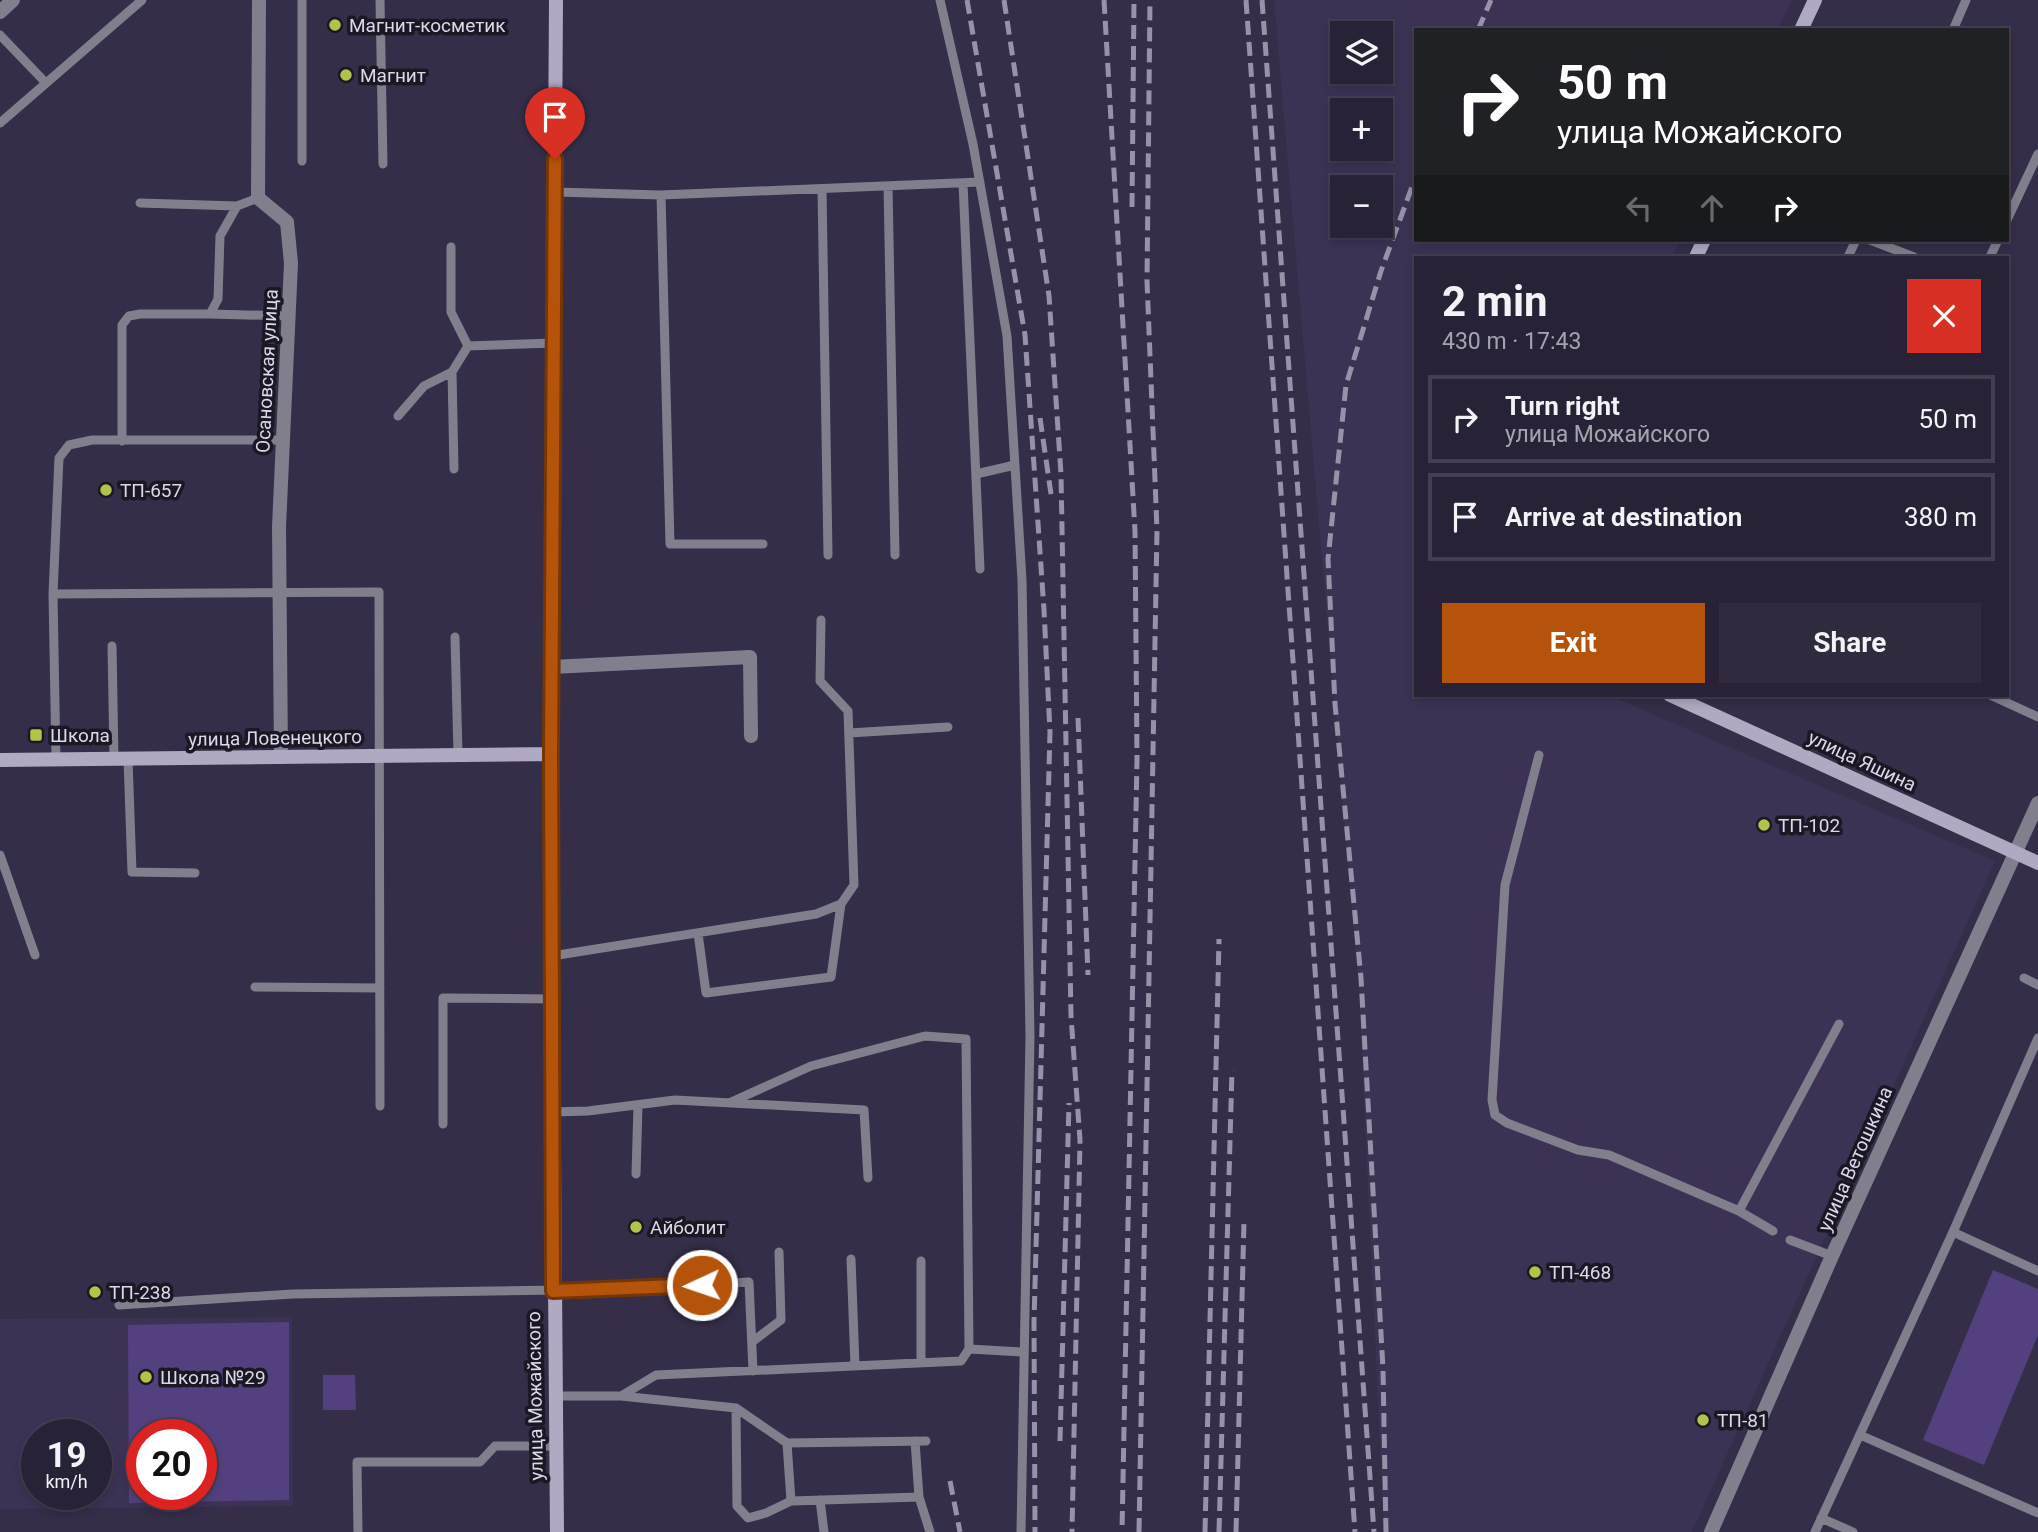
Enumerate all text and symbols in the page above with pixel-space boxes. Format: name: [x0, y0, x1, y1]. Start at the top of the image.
place label: Магнит-косметик: [349, 14, 506, 37]
marker: Магнит-косметик: [327, 17, 343, 33]
map controls: [1330, 21, 1393, 238]
button: layers: [1330, 21, 1393, 84]
text: 50 m: [1557, 54, 1668, 111]
icon: right: [1442, 56, 1533, 147]
place label: Магнит: [360, 64, 426, 87]
marker: Магнит: [338, 67, 354, 83]
pin: [525, 87, 585, 159]
icon: arrive: [536, 98, 574, 136]
button: +: [1330, 98, 1393, 161]
text: улица Можайского: [1557, 113, 1842, 151]
button: −: [1330, 175, 1393, 238]
icon: left: [1620, 189, 1658, 227]
icon: ahead: [1693, 189, 1731, 227]
icon: right: [1766, 189, 1804, 227]
text: 2 min: [1442, 277, 1548, 326]
button: close: [1907, 279, 1981, 353]
street label: Осановская улица: [251, 289, 283, 453]
text: 430 m · 17:43: [1442, 328, 1581, 355]
text: Turn right: [1505, 391, 1620, 421]
icon: right: [1446, 400, 1484, 438]
text: 50 m: [1919, 404, 1977, 434]
text: улица Можайского: [1505, 421, 1710, 448]
place label: ТП-657: [120, 479, 182, 502]
marker: ТП-657: [98, 482, 114, 498]
icon: arrive: [1446, 498, 1484, 536]
text: Arrive at destination: [1505, 502, 1742, 532]
text: 380 m: [1904, 502, 1977, 532]
button: Exit: [1442, 603, 1705, 683]
button: Share: [1719, 603, 1981, 683]
place label: Школа: [50, 724, 110, 747]
street label: улица Ловенецкого: [188, 725, 362, 751]
street label: улица Яшина: [1804, 726, 1920, 796]
marker: Школа: [28, 727, 44, 743]
place label: ТП-102: [1778, 814, 1840, 837]
marker: ТП-102: [1756, 817, 1772, 833]
street label: улица Ветошкина: [1813, 1083, 1897, 1235]
place label: Айболит: [650, 1216, 726, 1239]
marker: Айболит: [628, 1219, 644, 1235]
position arrow: [665, 1248, 739, 1322]
place label: ТП-468: [1549, 1261, 1611, 1284]
marker: ТП-468: [1527, 1264, 1543, 1280]
place label: ТП-238: [109, 1281, 171, 1304]
marker: ТП-238: [87, 1284, 103, 1300]
street label: улица Можайского: [522, 1311, 548, 1481]
place label: Школа №29: [160, 1366, 266, 1389]
marker: Школа №29: [138, 1369, 154, 1385]
place label: ТП-81: [1717, 1409, 1769, 1432]
marker: ТП-81: [1695, 1412, 1711, 1428]
speed limit sign: 20: [126, 1419, 217, 1510]
text: 19: [46, 1435, 87, 1476]
text: km/h: [45, 1471, 88, 1492]

